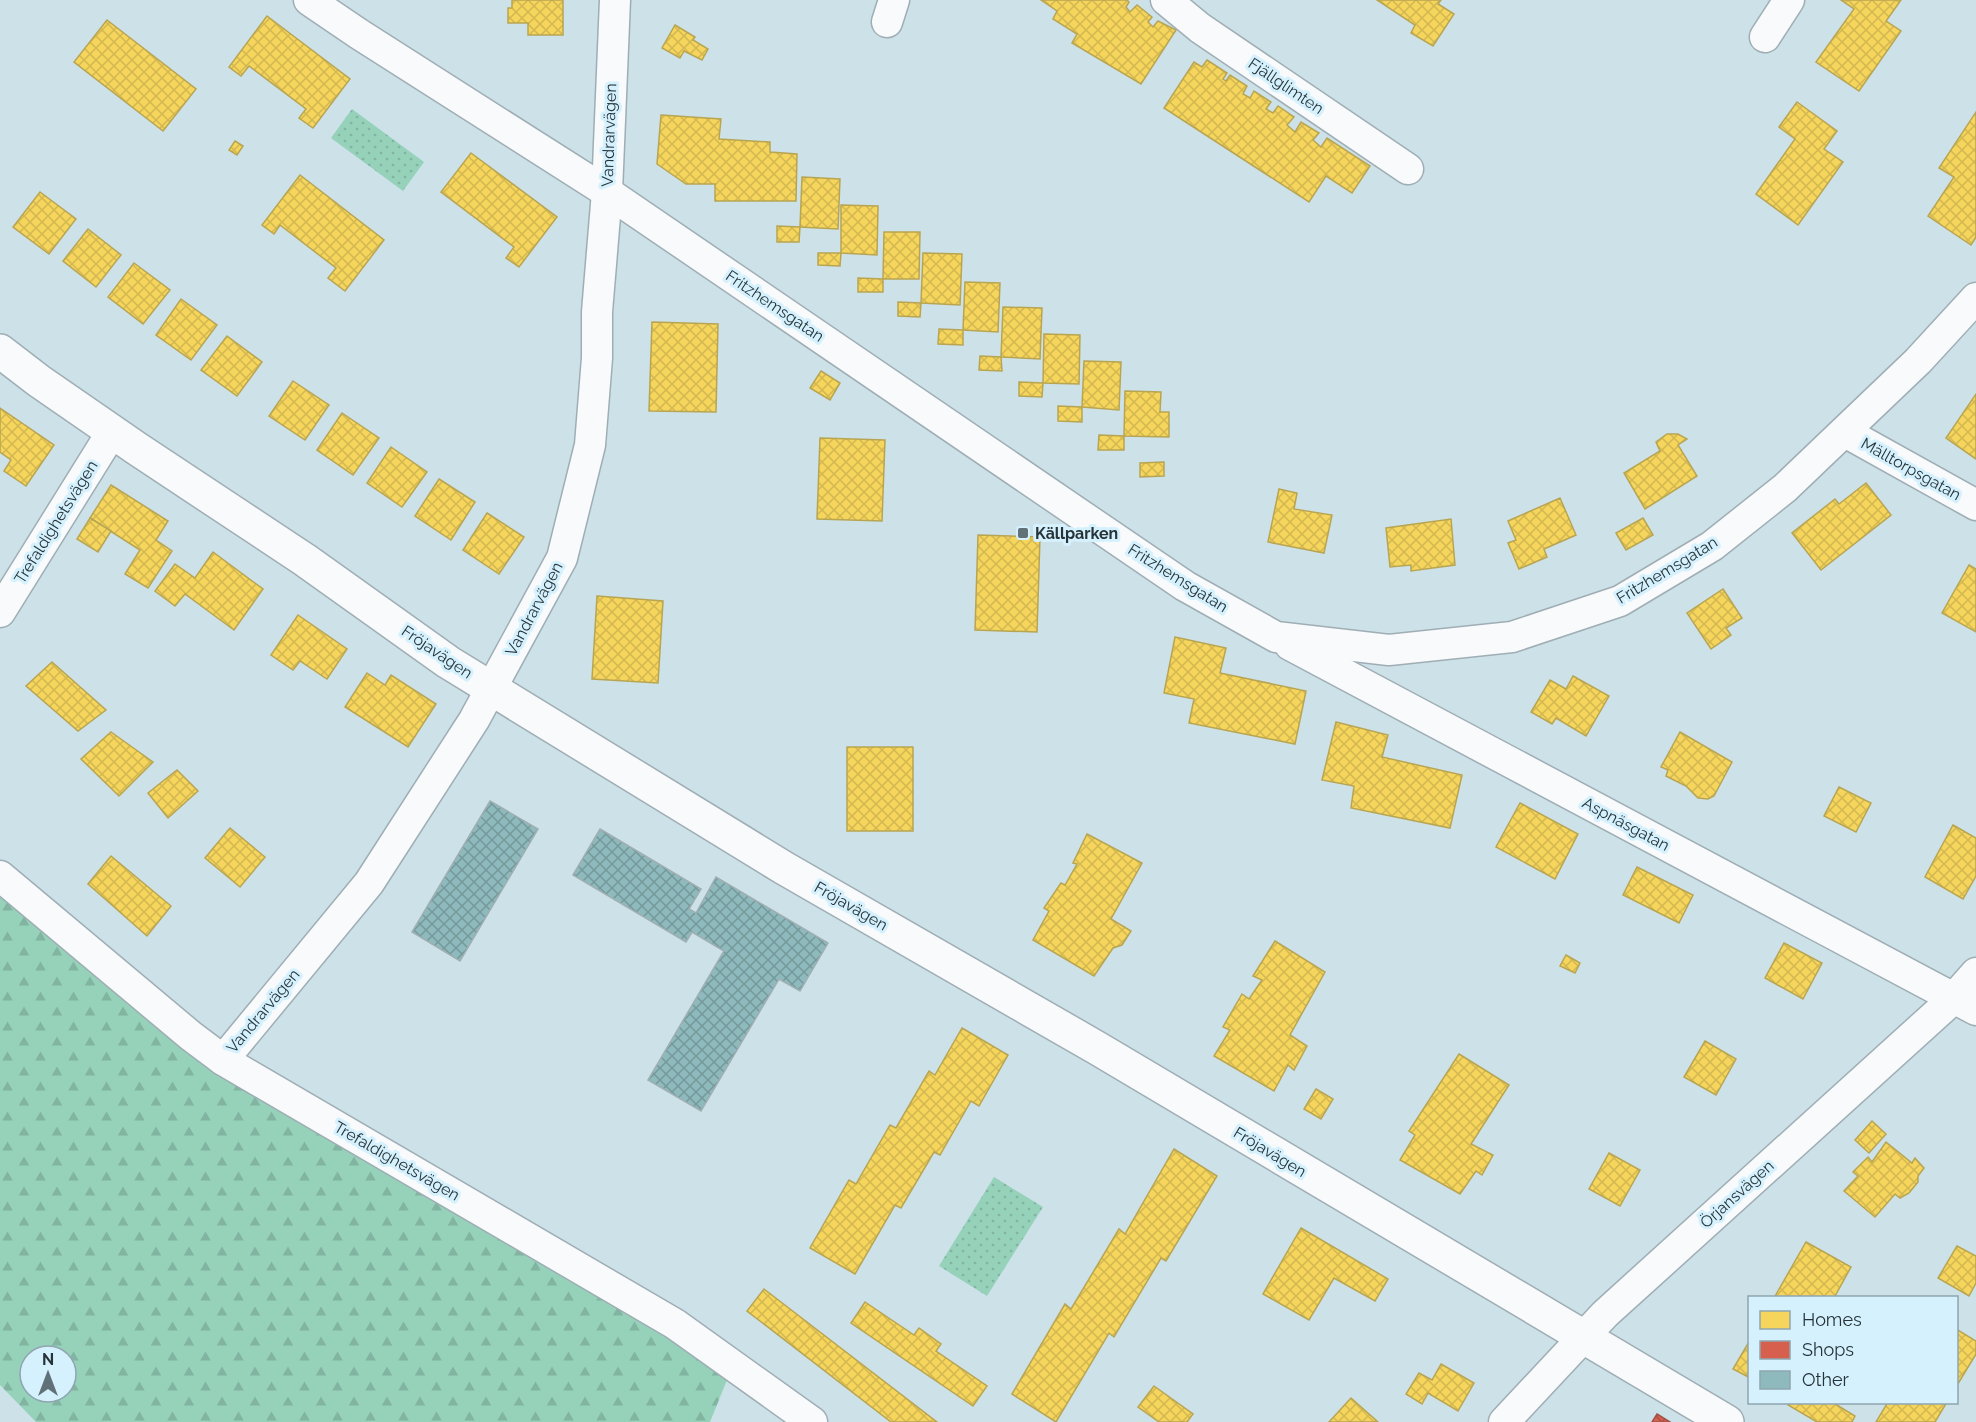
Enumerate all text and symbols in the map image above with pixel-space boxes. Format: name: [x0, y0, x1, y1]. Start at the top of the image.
street label: Fjällglimten: [1245, 54, 1327, 118]
street label: Vandrarvägen: [598, 83, 620, 187]
street label: Fritzhemsgatan: [722, 266, 828, 346]
street label: Mälltorpsgatan: [1858, 434, 1964, 504]
street label: Trefaldighetsvägen: [10, 457, 102, 587]
place label: Källparken: [1035, 524, 1118, 543]
marker: Källparken: [1016, 526, 1030, 540]
street label: Fritzhemsgatan: [1613, 532, 1721, 608]
street label: Fritzhemsgatan: [1125, 540, 1231, 616]
street label: Vandrarvägen: [501, 559, 567, 659]
street label: Fröjavägen: [398, 621, 476, 683]
street label: Aspnäsgatan: [1579, 793, 1673, 855]
street label: Fröjavägen: [811, 877, 891, 935]
street label: Vandrarvägen: [222, 965, 304, 1057]
street label: Trefaldighetsvägen: [331, 1117, 463, 1205]
street label: Fröjavägen: [1230, 1123, 1310, 1181]
street label: Örjansvägen: [1696, 1155, 1778, 1232]
legend: [1748, 1296, 1958, 1404]
text: Homes: [1802, 1309, 1862, 1330]
text: Shops: [1802, 1339, 1854, 1360]
north arrow: [18, 1344, 78, 1404]
text: N: [42, 1350, 54, 1369]
text: Other: [1802, 1369, 1850, 1390]

